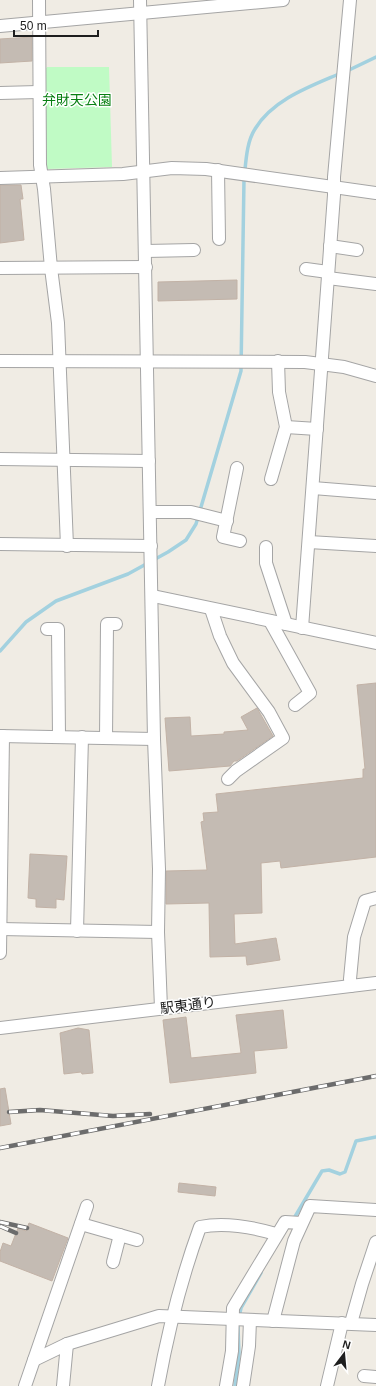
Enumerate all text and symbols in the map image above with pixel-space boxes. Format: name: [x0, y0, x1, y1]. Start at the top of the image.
scale bar: [14, 12, 98, 38]
text: 50 m: [20, 19, 47, 33]
park label: 弁財天公園: [42, 92, 112, 108]
street label: 駅東通り: [159, 994, 217, 1016]
north arrow: [324, 1334, 364, 1374]
text: N: [341, 1338, 352, 1351]

